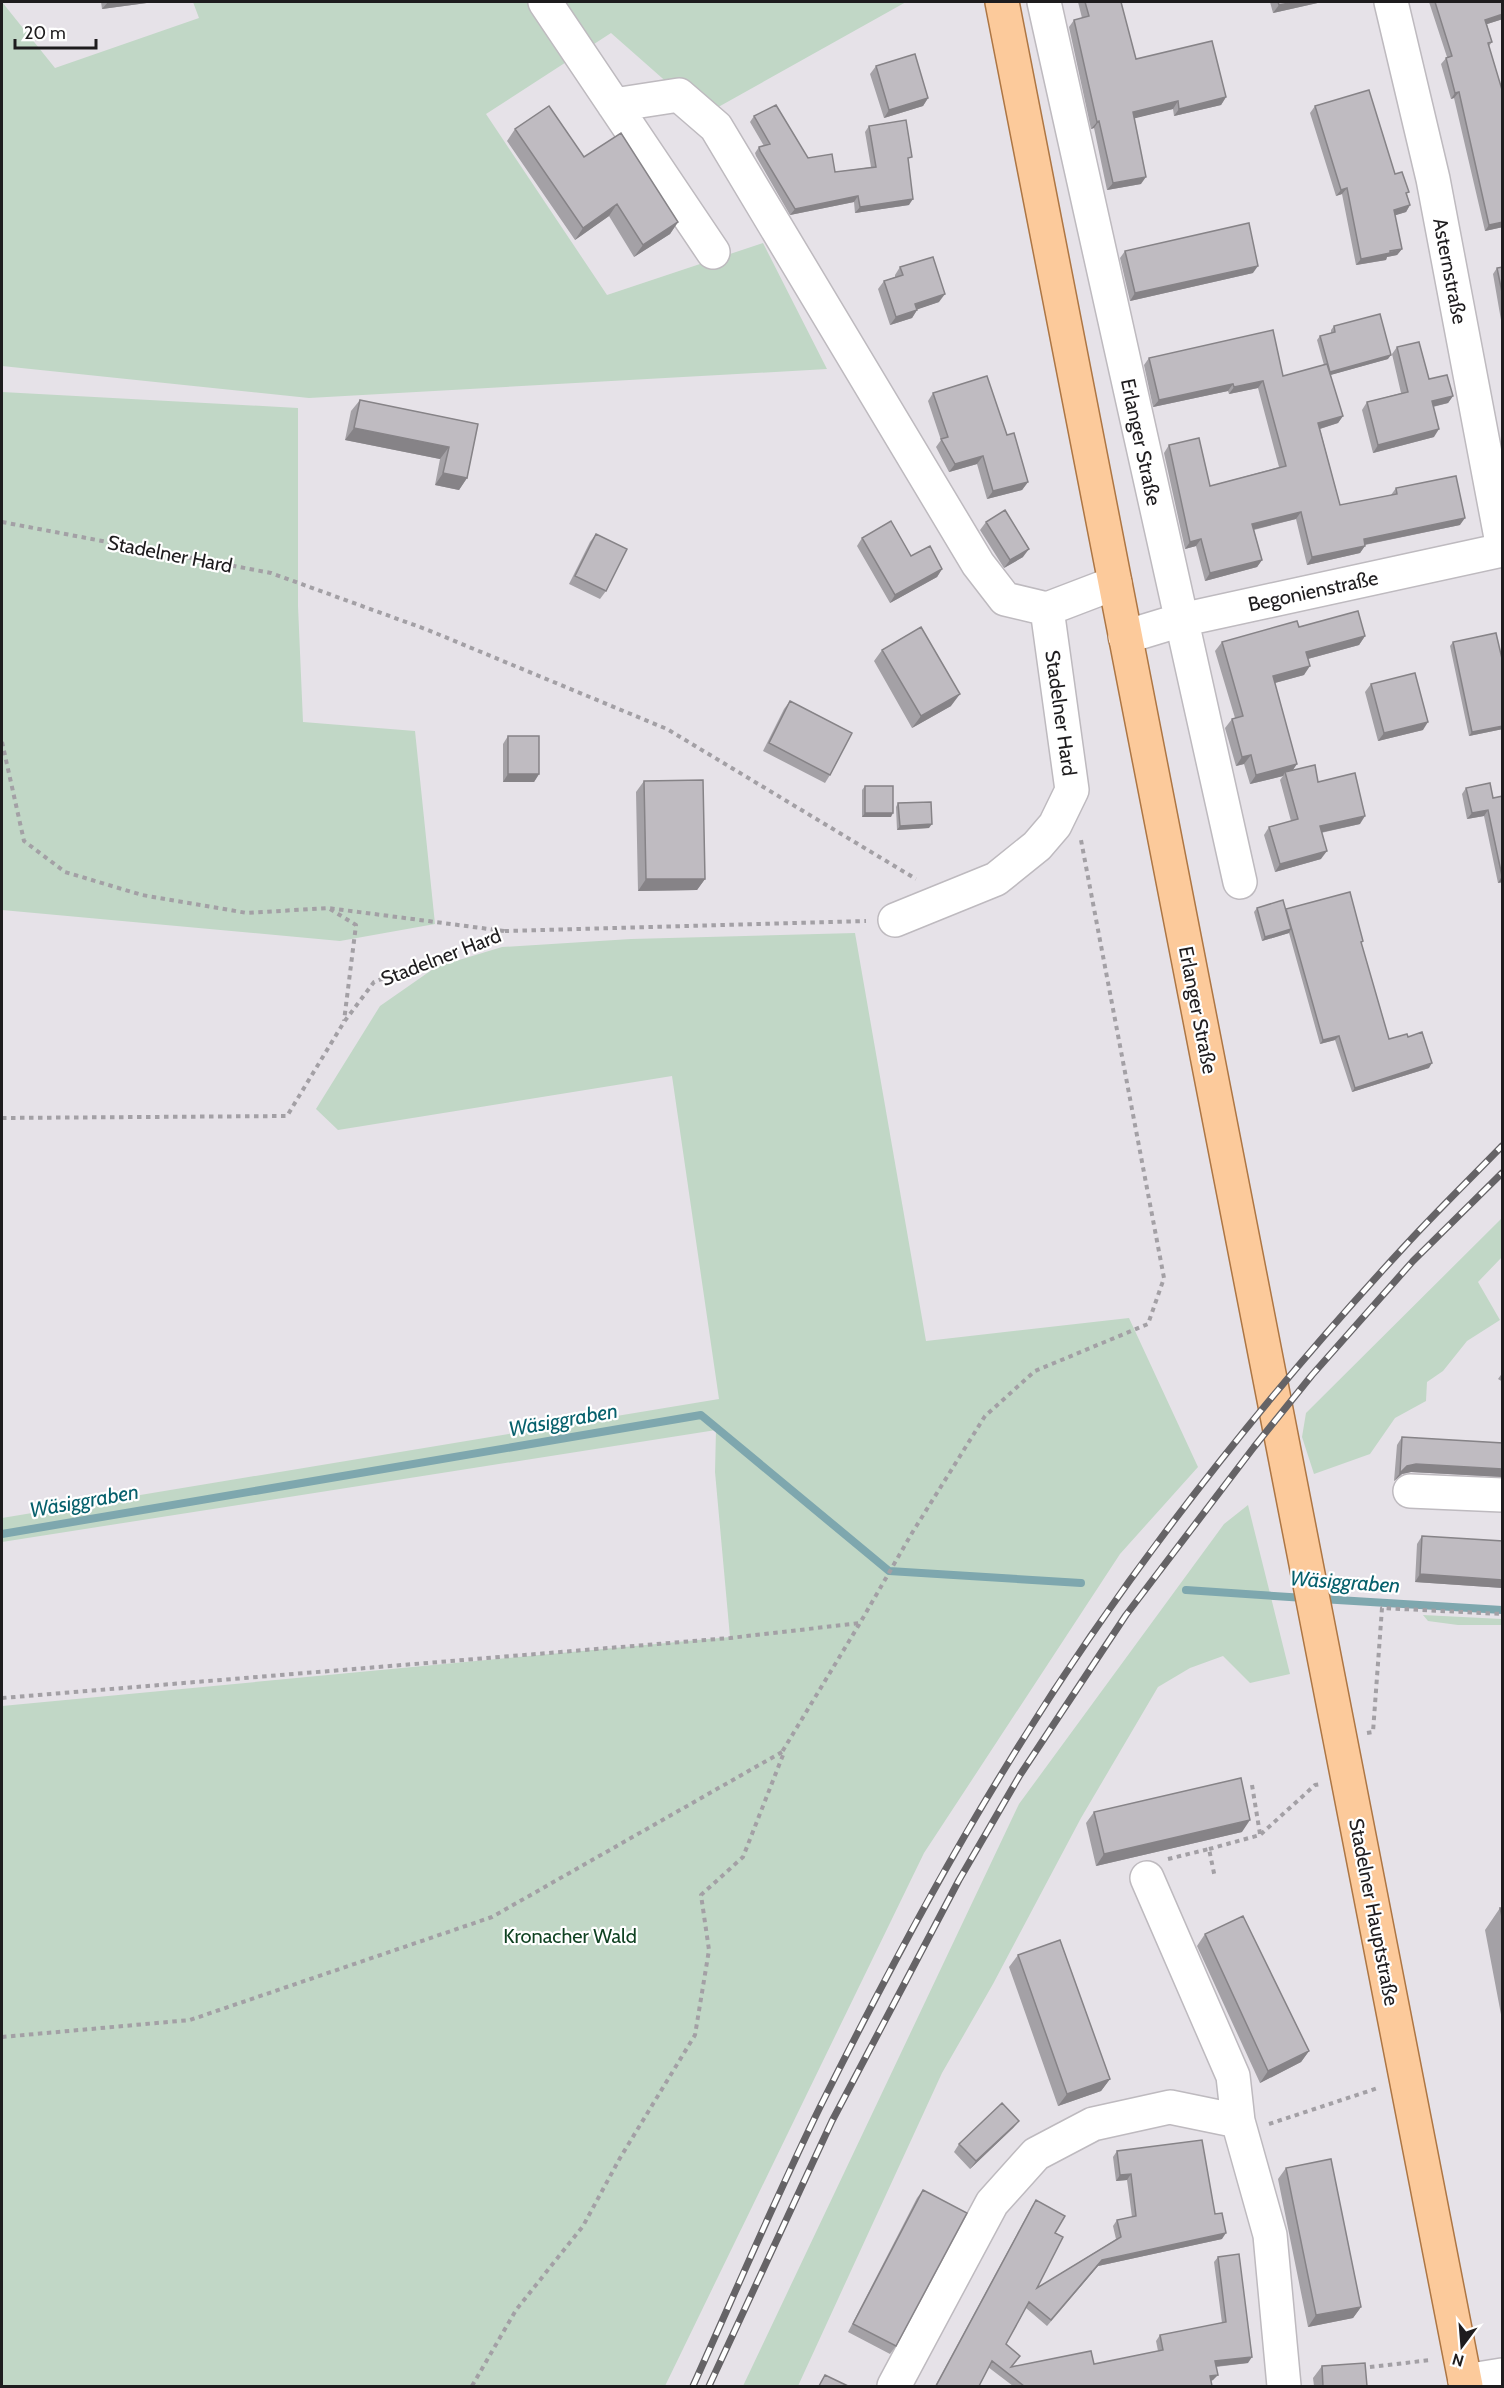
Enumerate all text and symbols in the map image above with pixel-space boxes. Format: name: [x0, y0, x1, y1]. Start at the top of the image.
scale bar: [15, 12, 96, 50]
text: 20 m: [24, 22, 66, 44]
street label: Asternstraße: [1428, 216, 1472, 326]
street label: Erlanger Straße: [1116, 376, 1166, 508]
street label: Stadelner Hard: [106, 530, 234, 578]
street label: Begonienstraße: [1246, 565, 1380, 617]
street label: Stadelner Hard: [1040, 649, 1082, 777]
street label: Stadelner Hard: [378, 923, 504, 991]
street label: Erlanger Straße: [1174, 944, 1222, 1076]
water label: Wäsiggraben: [506, 1398, 619, 1441]
water label: Wäsiggraben: [27, 1479, 140, 1522]
water label: Wäsiggraben: [1289, 1565, 1401, 1598]
street label: Stadelner Hauptstraße: [1344, 1816, 1404, 2008]
park label: Kronacher Wald: [503, 1924, 637, 1948]
north arrow: [1432, 2316, 1492, 2376]
text: N: [1450, 2349, 1466, 2371]

